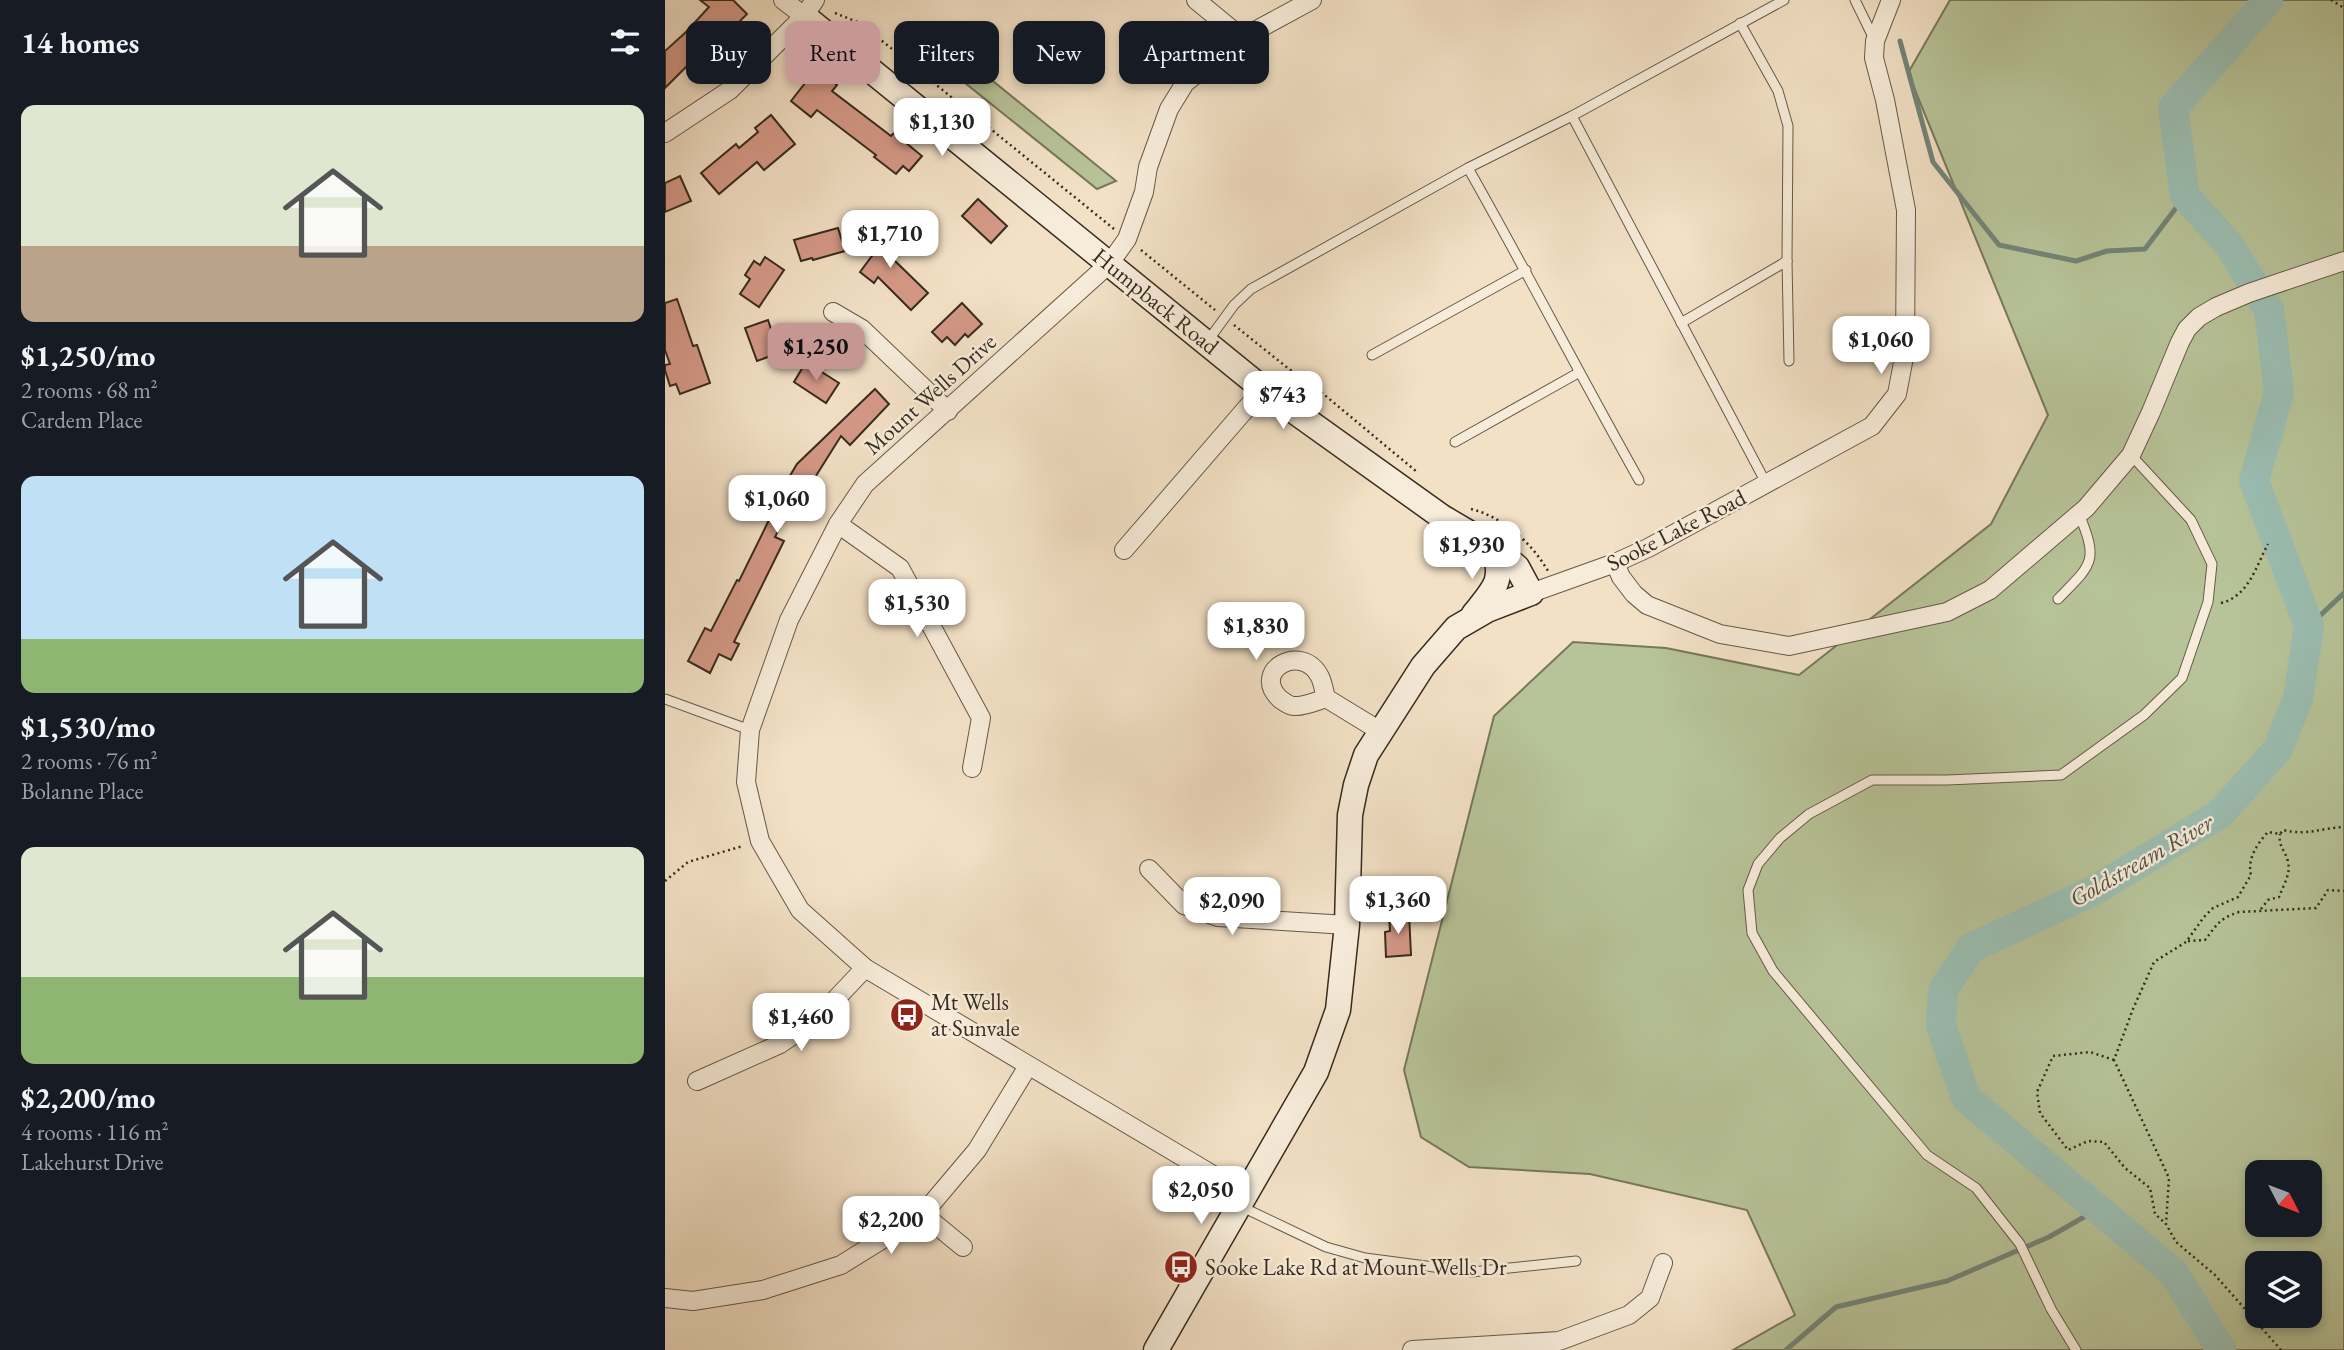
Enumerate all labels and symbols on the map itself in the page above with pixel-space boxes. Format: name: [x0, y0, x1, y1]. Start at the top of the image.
pin: $1,130: [885, 99, 999, 158]
pin: $1,710: [833, 210, 947, 270]
street label: Humpback Road: [1087, 241, 1226, 361]
pin: $1,060: [1824, 316, 1938, 376]
pin: $1,250: [759, 324, 873, 383]
street label: Mount Wells Drive: [858, 327, 1002, 461]
pin: $743: [1242, 372, 1324, 431]
pin: $1,060: [720, 476, 834, 535]
street label: Sooke Lake Road: [1601, 482, 1751, 578]
pin: $1,930: [1415, 522, 1529, 581]
pin: $1,530: [860, 580, 974, 639]
pin: $1,830: [1199, 602, 1313, 662]
water label: Goldstream River: [2064, 805, 2220, 914]
pin: $1,360: [1341, 876, 1455, 936]
pin: $2,090: [1175, 878, 1289, 937]
place label: Mt Wells at Sunvale: [931, 987, 1020, 1043]
pin: $1,460: [744, 993, 858, 1053]
bus stop icon: Mt Wells at Sunvale: [888, 996, 926, 1034]
north arrow: [2245, 1160, 2322, 1237]
pin: $2,050: [1144, 1166, 1258, 1226]
pin: $2,200: [834, 1196, 948, 1256]
bus stop icon: Sooke Lake Rd at Mount Wells Dr: [1162, 1248, 1200, 1286]
place label: Sooke Lake Rd at Mount Wells Dr: [1205, 1252, 1507, 1282]

